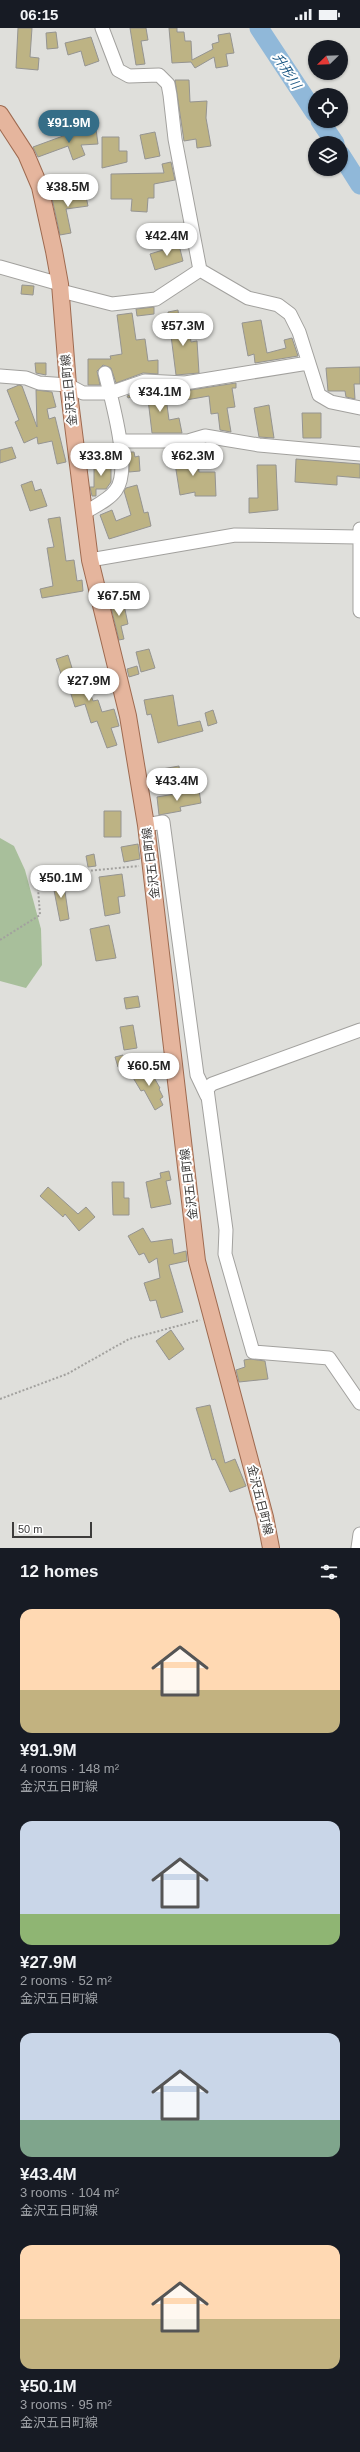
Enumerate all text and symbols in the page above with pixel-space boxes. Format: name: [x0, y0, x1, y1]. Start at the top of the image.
text: 06:15: [20, 6, 58, 23]
north arrow: [308, 40, 348, 80]
map controls: [308, 40, 348, 176]
water label: 升形川: [270, 51, 305, 93]
button: locate: [308, 88, 348, 128]
pin: ¥91.9M: [36, 110, 102, 144]
text: ¥91.9M: [47, 115, 91, 130]
button: layers: [308, 136, 348, 176]
pin: ¥38.5M: [35, 174, 101, 208]
text: ¥38.5M: [46, 179, 90, 194]
pin: ¥42.4M: [134, 223, 200, 257]
text: ¥42.4M: [145, 228, 189, 243]
pin: ¥57.3M: [150, 313, 216, 347]
text: ¥57.3M: [161, 318, 205, 333]
street label: 金沢五日町線: [58, 353, 80, 427]
pin: ¥34.1M: [127, 379, 193, 413]
text: ¥34.1M: [138, 384, 182, 399]
pin: ¥33.8M: [68, 443, 134, 477]
pin: ¥62.3M: [160, 443, 226, 477]
text: ¥33.8M: [79, 448, 123, 463]
text: ¥62.3M: [171, 448, 215, 463]
pin: ¥67.5M: [86, 583, 152, 617]
text: ¥67.5M: [97, 588, 141, 603]
pin: ¥27.9M: [56, 668, 122, 702]
text: ¥27.9M: [67, 673, 111, 688]
pin: ¥43.4M: [144, 768, 210, 802]
text: ¥43.4M: [155, 773, 199, 788]
street label: 金沢五日町線: [140, 826, 162, 900]
pin: ¥50.1M: [28, 865, 94, 899]
text: ¥50.1M: [39, 870, 83, 885]
pin: ¥60.5M: [116, 1053, 182, 1087]
text: ¥60.5M: [127, 1058, 171, 1073]
street label: 金沢五日町線: [178, 1147, 200, 1221]
street label: 金沢五日町線: [244, 1463, 276, 1537]
scale bar: [12, 1520, 92, 1539]
text: 50 m: [18, 1523, 42, 1535]
icon: filters: [318, 1561, 340, 1583]
text: 12 homes: [20, 1562, 98, 1581]
icon: home: [144, 1635, 216, 1707]
text: ¥91.9M: [20, 1741, 77, 1760]
text: 4 rooms · 148 m²: [20, 1761, 119, 1776]
text: 金沢五日町線: [20, 1779, 98, 1794]
icon: home: [144, 1847, 216, 1919]
text: ¥27.9M: [20, 1953, 77, 1972]
text: 2 rooms · 52 m²: [20, 1973, 112, 1988]
text: 金沢五日町線: [20, 1991, 98, 2006]
icon: home: [144, 2059, 216, 2131]
text: ¥43.4M: [20, 2165, 77, 2184]
text: 3 rooms · 104 m²: [20, 2185, 119, 2200]
text: 金沢五日町線: [20, 2203, 98, 2218]
icon: home: [144, 2271, 216, 2343]
text: ¥50.1M: [20, 2377, 77, 2396]
text: 3 rooms · 95 m²: [20, 2397, 112, 2412]
text: 金沢五日町線: [20, 2415, 98, 2430]

